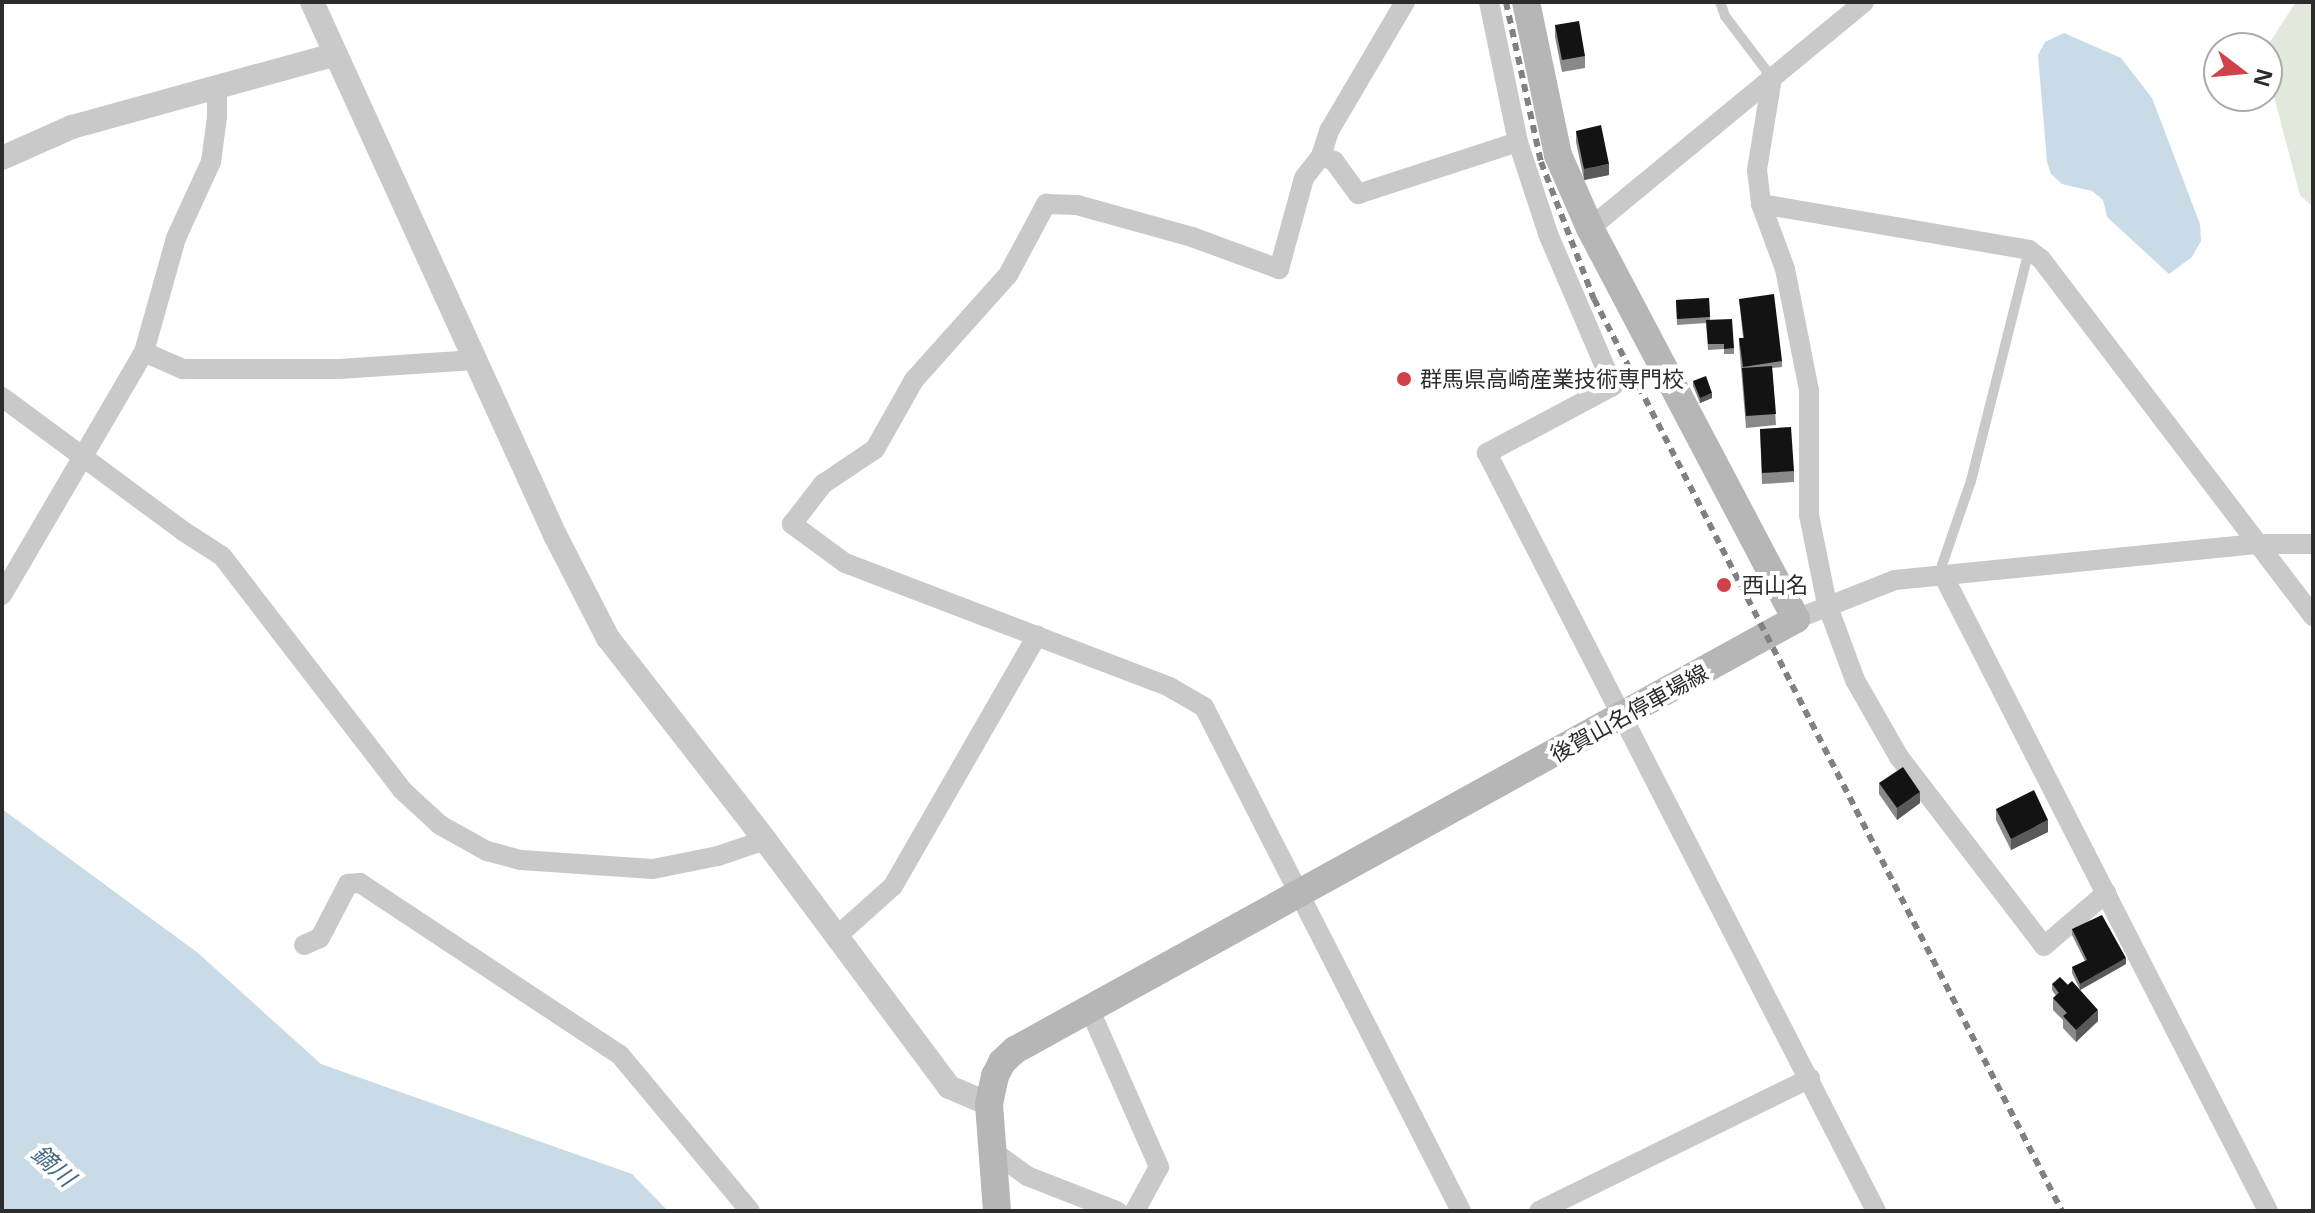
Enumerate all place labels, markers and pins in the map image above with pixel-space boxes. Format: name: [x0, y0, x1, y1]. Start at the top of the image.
place label: 群馬県高崎産業技術専門校: [1420, 366, 1684, 392]
marker: 群馬県高崎産業技術専門校: [1395, 370, 1413, 388]
place label: 西山名: [1742, 572, 1808, 598]
marker: 西山名: [1713, 574, 1735, 596]

